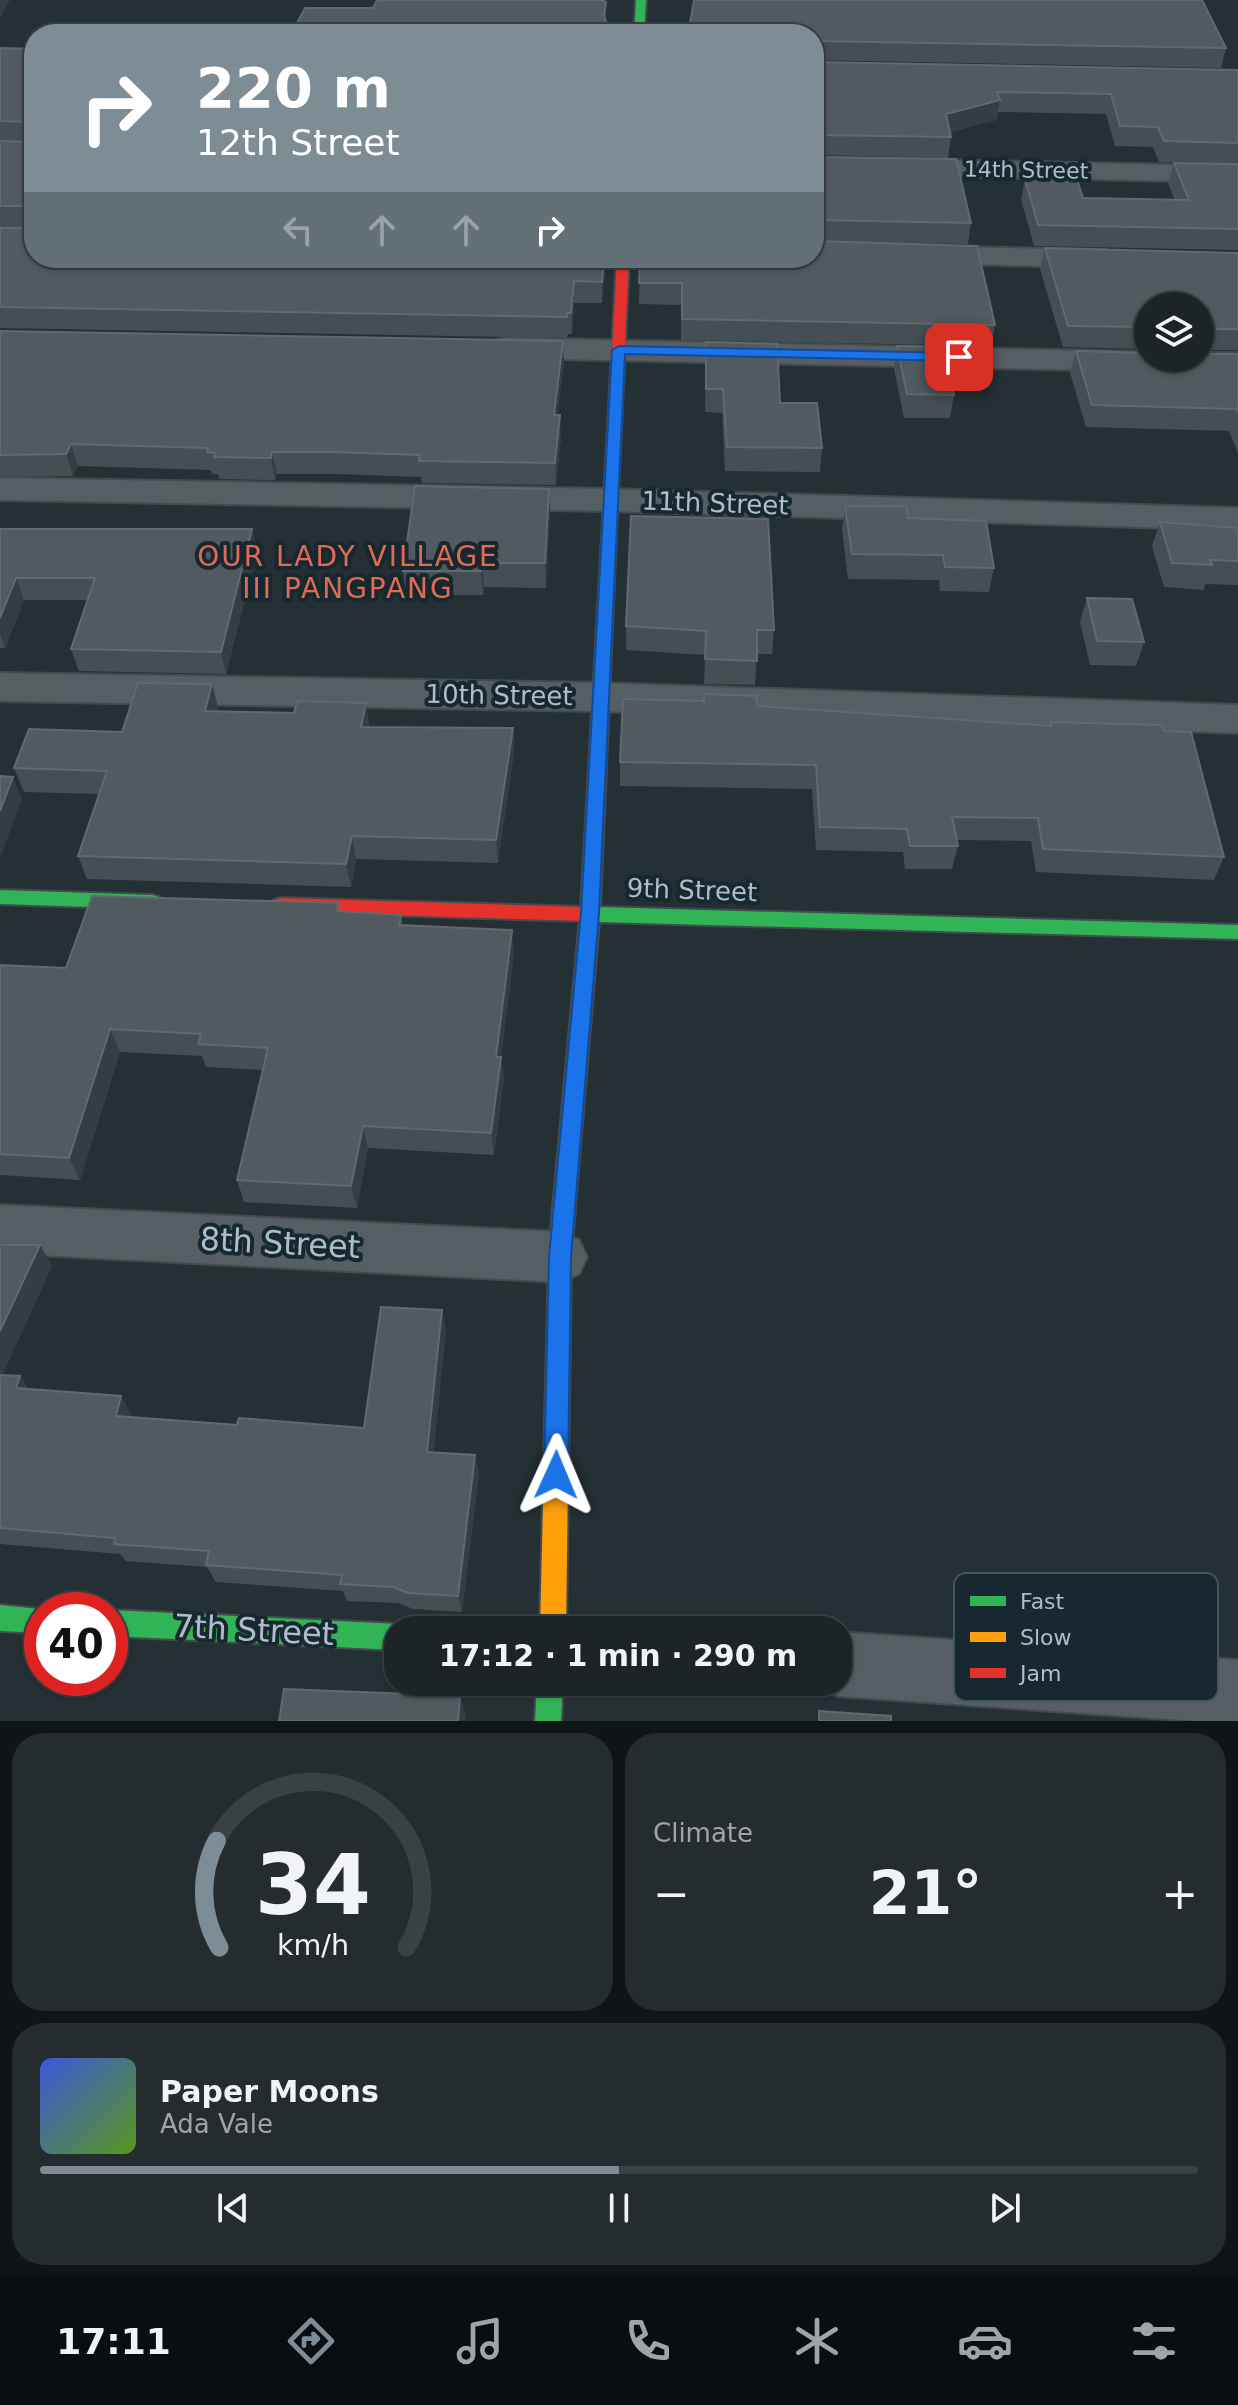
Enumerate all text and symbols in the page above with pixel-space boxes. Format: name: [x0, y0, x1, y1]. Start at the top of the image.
text: 220 m: [196, 55, 391, 120]
icon: right: [64, 56, 168, 160]
text: 12th Street: [196, 122, 400, 163]
street label: 14th Street: [964, 156, 1089, 184]
icon: left: [276, 208, 320, 252]
icon: ahead: [360, 208, 404, 252]
icon: ahead: [444, 208, 488, 252]
icon: right: [528, 208, 572, 252]
map controls: [1134, 292, 1214, 372]
button: layers: [1134, 292, 1214, 372]
pin: [925, 323, 993, 391]
icon: arrive: [937, 335, 981, 379]
street label: 11th Street: [641, 485, 789, 521]
district label: OUR LADY VILLAGE III PANGPANG: [197, 540, 499, 605]
street label: 10th Street: [425, 679, 573, 711]
street label: 9th Street: [626, 873, 758, 907]
street label: 8th Street: [199, 1220, 361, 1266]
position arrow: [514, 1433, 598, 1517]
legend: [954, 1573, 1218, 1701]
text: Fast: [1020, 1589, 1065, 1614]
speed limit sign: 40: [24, 1592, 128, 1696]
street label: 7th Street: [173, 1607, 335, 1653]
text: Slow: [1020, 1625, 1072, 1650]
text: 17:12 · 1 min · 290 m: [439, 1638, 797, 1673]
text: Jam: [1018, 1661, 1061, 1686]
text: Climate: [653, 1818, 753, 1848]
text: 34: [255, 1837, 370, 1934]
text: 21°: [869, 1858, 982, 1928]
text: −: [653, 1868, 690, 1919]
text: +: [1161, 1868, 1198, 1919]
text: km/h: [276, 1928, 349, 1962]
text: Paper Moons: [160, 2074, 379, 2109]
text: Ada Vale: [160, 2109, 273, 2139]
icon: previous: [211, 2186, 255, 2230]
icon: pause: [597, 2186, 641, 2230]
icon: next: [983, 2186, 1027, 2230]
icon: directions: [283, 2313, 339, 2369]
icon: music: [452, 2313, 508, 2369]
icon: phone: [620, 2313, 676, 2369]
icon: climate: [789, 2313, 845, 2369]
icon: car: [957, 2313, 1013, 2369]
icon: filters: [1126, 2313, 1182, 2369]
text: 17:11: [56, 2321, 171, 2362]

